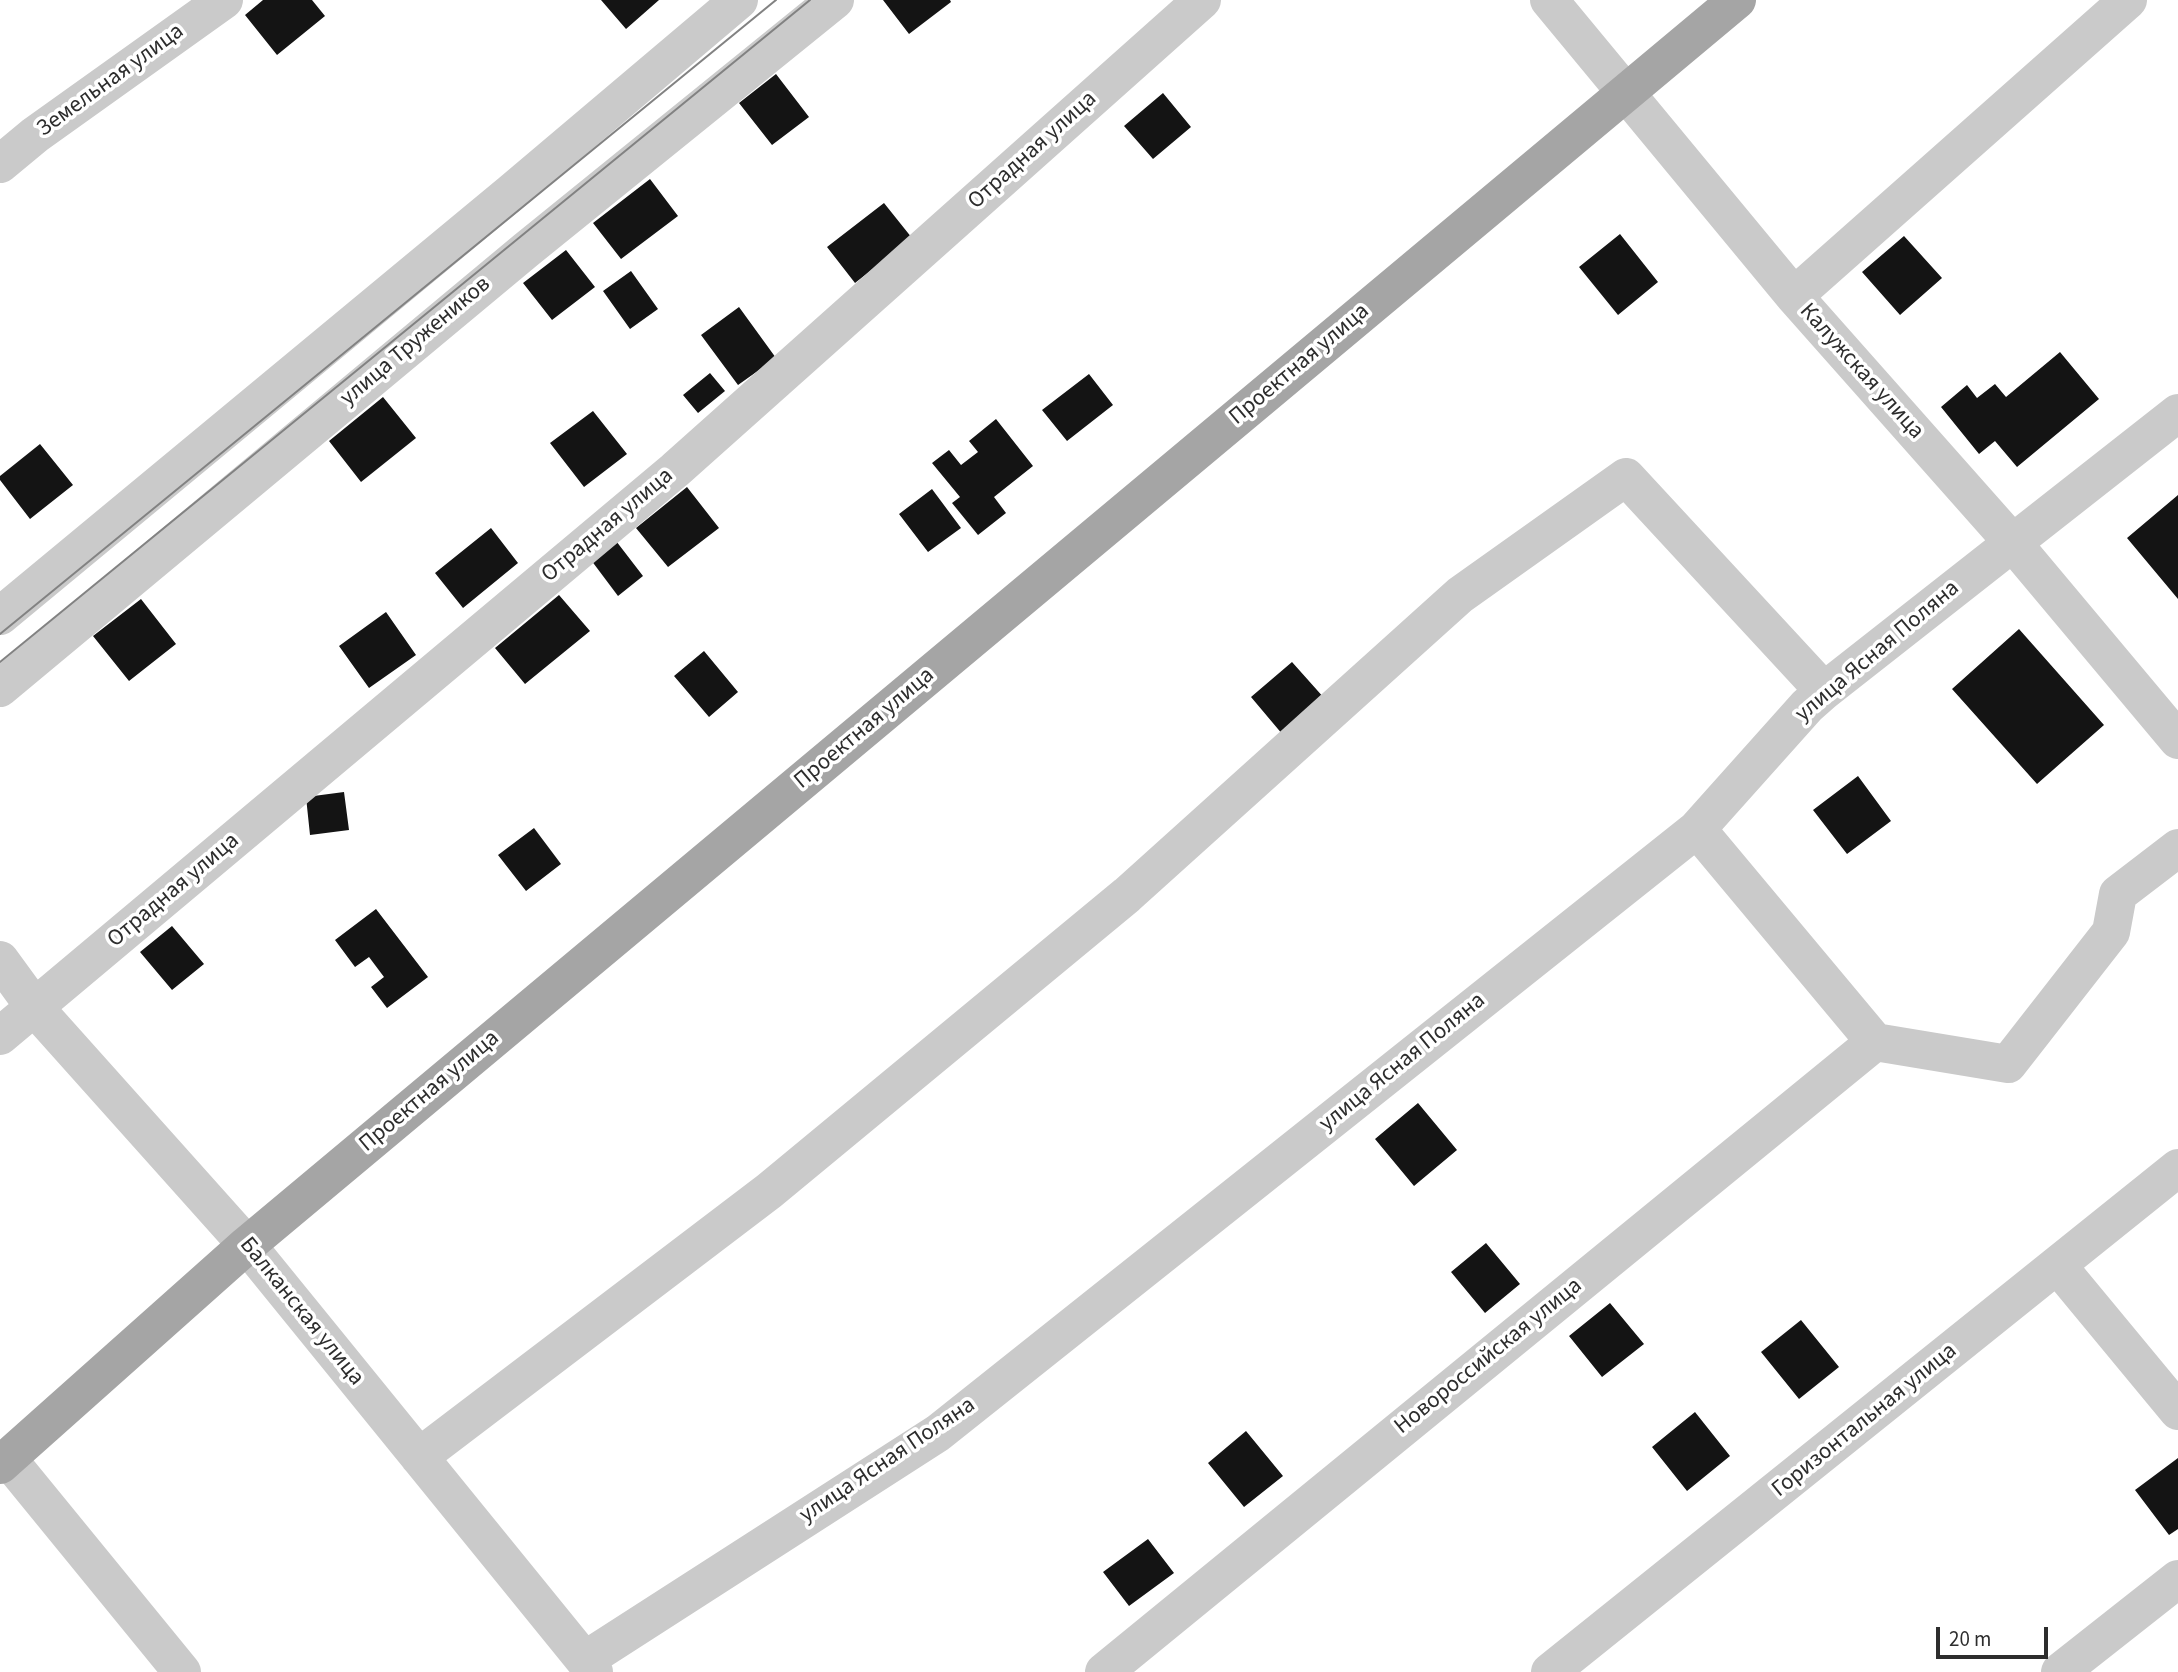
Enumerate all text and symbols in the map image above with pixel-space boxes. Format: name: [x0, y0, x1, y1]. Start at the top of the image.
street label: Земельная улица: [32, 18, 190, 144]
street label: Отрадная улица: [963, 86, 1103, 216]
street label: улица Тружеников: [335, 271, 497, 413]
street label: Проектная улица: [1224, 298, 1376, 432]
street label: Калужская улица: [1793, 298, 1929, 446]
street label: Отрадная улица: [537, 463, 679, 589]
street label: улица Ясная Поляна: [1790, 575, 1966, 729]
street label: Проектная улица: [789, 662, 941, 796]
street label: Отрадная улица: [103, 828, 245, 954]
street label: улица Ясная Поляна: [1314, 988, 1492, 1138]
street label: Проектная улица: [354, 1025, 506, 1159]
street label: Балканская улица: [233, 1232, 369, 1392]
street label: Новороссийская улица: [1390, 1273, 1588, 1441]
street label: Горизонтальная улица: [1767, 1338, 1963, 1504]
street label: улица Ясная Поляна: [795, 1392, 981, 1530]
scale bar: [1940, 1612, 2052, 1656]
text: 20 m: [1949, 1624, 1991, 1654]

